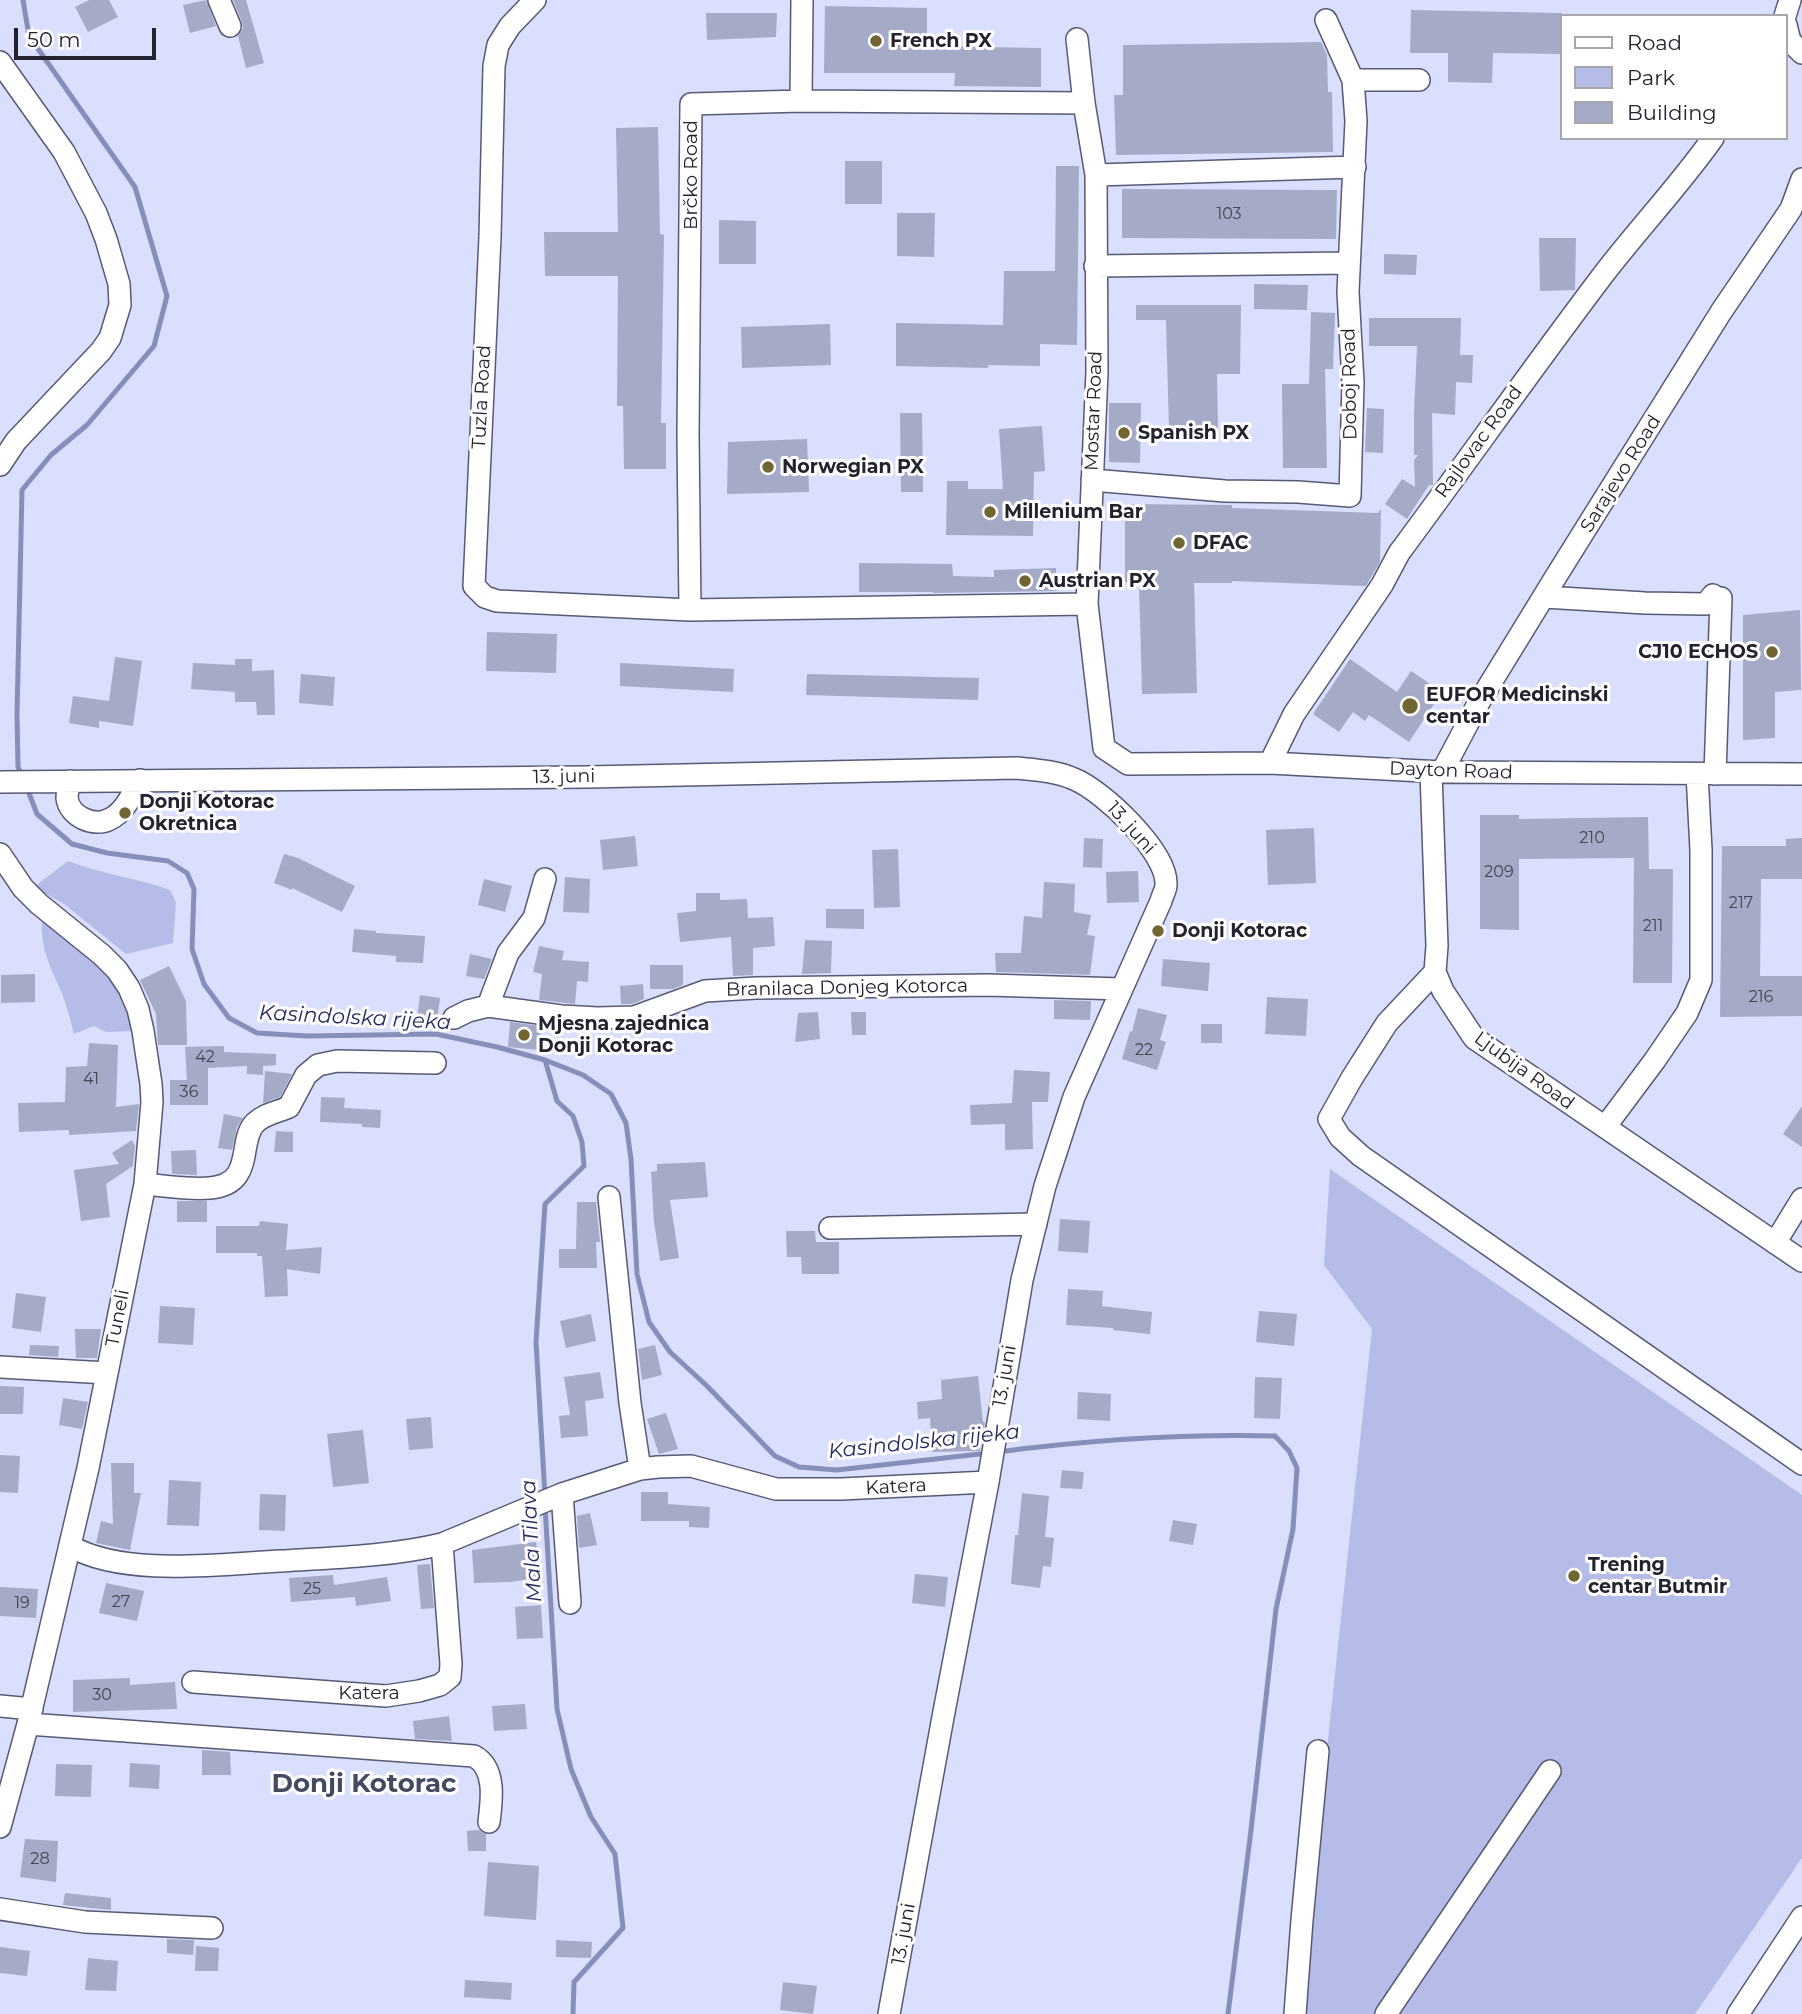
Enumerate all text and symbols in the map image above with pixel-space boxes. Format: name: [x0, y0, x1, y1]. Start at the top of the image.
scale bar: [18, 14, 159, 58]
legend: [1560, 14, 1788, 140]
text: 50 m: [27, 27, 81, 52]
place label: French PX: [890, 30, 992, 52]
text: Road: [1627, 30, 1682, 55]
marker: French PX: [868, 33, 884, 49]
text: Park: [1627, 65, 1675, 90]
text: Building: [1627, 100, 1717, 125]
street label: Brčko Road: [680, 120, 702, 230]
house number: 103: [1216, 204, 1242, 224]
street label: Doboj Road: [1338, 328, 1362, 440]
street label: Tuzla Road: [468, 344, 496, 450]
street label: Mostar Road: [1081, 351, 1107, 471]
street label: Rajlovac Road: [1431, 381, 1527, 503]
street label: Sarajevo Road: [1576, 411, 1666, 537]
place label: Spanish PX: [1138, 422, 1249, 444]
marker: Spanish PX: [1116, 425, 1132, 441]
place label: Norwegian PX: [782, 456, 924, 478]
marker: Norwegian PX: [760, 459, 776, 475]
place label: Millenium Bar: [1004, 501, 1143, 523]
marker: Millenium Bar: [982, 504, 998, 520]
place label: DFAC: [1193, 532, 1248, 554]
marker: DFAC: [1171, 535, 1187, 551]
place label: Austrian PX: [1039, 570, 1156, 592]
marker: Austrian PX: [1017, 573, 1033, 589]
place label: CJ10 ECHOS: [1638, 641, 1758, 663]
marker: CJ10 ECHOS: [1764, 644, 1780, 660]
place label: EUFOR Medicinski centar: [1426, 684, 1608, 728]
marker: EUFOR Medicinski centar: [1400, 696, 1420, 716]
street label: Dayton Road: [1389, 757, 1513, 785]
street label: 13. juni: [533, 765, 595, 789]
place label: Donji Kotorac Okretnica: [139, 791, 274, 835]
street label: 13. juni: [1102, 797, 1160, 859]
marker: Donji Kotorac Okretnica: [117, 805, 133, 821]
house number: 210: [1579, 828, 1605, 848]
house number: 209: [1484, 862, 1514, 882]
house number: 217: [1729, 893, 1753, 913]
house number: 211: [1643, 916, 1663, 936]
place label: Donji Kotorac: [1172, 920, 1307, 942]
marker: Donji Kotorac: [1150, 923, 1166, 939]
street label: Branilaca Donjeg Kotorca: [726, 974, 968, 1002]
house number: 216: [1749, 987, 1773, 1007]
water label: Kasindolska rijeka: [258, 1000, 452, 1036]
place label: Mjesna zajednica Donji Kotorac: [538, 1013, 709, 1057]
marker: Mjesna zajednica Donji Kotorac: [516, 1027, 532, 1043]
street label: Ljubija Road: [1469, 1027, 1579, 1115]
house number: 22: [1135, 1040, 1153, 1060]
house number: 42: [195, 1047, 215, 1067]
house number: 41: [83, 1069, 99, 1089]
house number: 36: [180, 1082, 198, 1102]
street label: Tuneli: [101, 1287, 135, 1349]
street label: 13. juni: [988, 1343, 1022, 1409]
water label: Kasindolska rijeka: [827, 1419, 1021, 1465]
street label: Katera: [865, 1474, 927, 1500]
water label: Mala Tilava: [516, 1479, 548, 1603]
place label: Trening centar Butmir: [1588, 1554, 1727, 1598]
marker: Trening centar Butmir: [1566, 1568, 1582, 1584]
house number: 25: [303, 1579, 321, 1599]
house number: 27: [112, 1592, 130, 1612]
house number: 19: [14, 1593, 30, 1613]
street label: Katera: [338, 1682, 400, 1704]
house number: 30: [92, 1685, 112, 1705]
district label: Donji Kotorac: [272, 1768, 456, 1800]
house number: 28: [30, 1849, 50, 1869]
street label: 13. juni: [887, 1901, 921, 1967]

